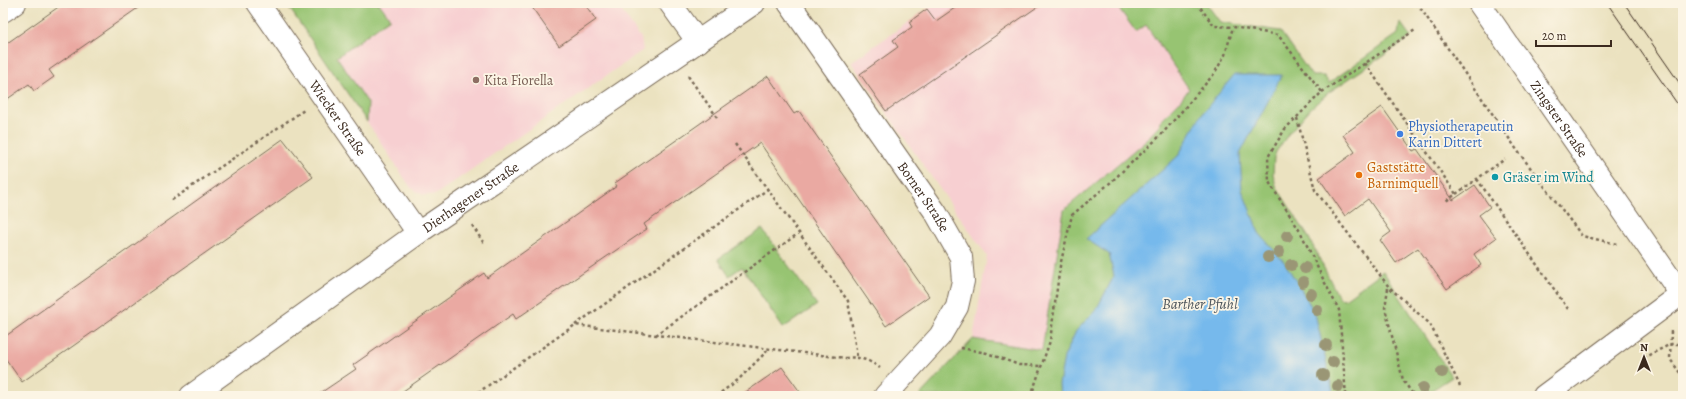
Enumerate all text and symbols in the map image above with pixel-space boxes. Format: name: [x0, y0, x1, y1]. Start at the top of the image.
scale bar: [1536, 22, 1611, 48]
text: 20 m: [1542, 28, 1566, 44]
place label: Kita Fiorella: [484, 71, 554, 90]
street label: Wiecker Straße: [304, 75, 371, 160]
marker: Kita Fiorella: [471, 75, 481, 85]
street label: Zingster Straße: [1526, 77, 1593, 161]
place label: Physiotherapeutin Karin Dittert: [1408, 117, 1514, 152]
marker: Physiotherapeutin Karin Dittert: [1395, 129, 1405, 139]
street label: Dierhagener Straße: [418, 157, 523, 237]
street label: Borner Straße: [893, 158, 954, 235]
place label: Gaststätte Barnimquell: [1367, 158, 1439, 193]
place label: Gräser im Wind: [1503, 168, 1594, 187]
marker: Gaststätte Barnimquell: [1354, 170, 1364, 180]
marker: Gräser im Wind: [1490, 172, 1500, 182]
water label: Barther Pfuhl: [1162, 294, 1238, 314]
north arrow: [1624, 337, 1664, 377]
text: N: [1640, 340, 1648, 355]

